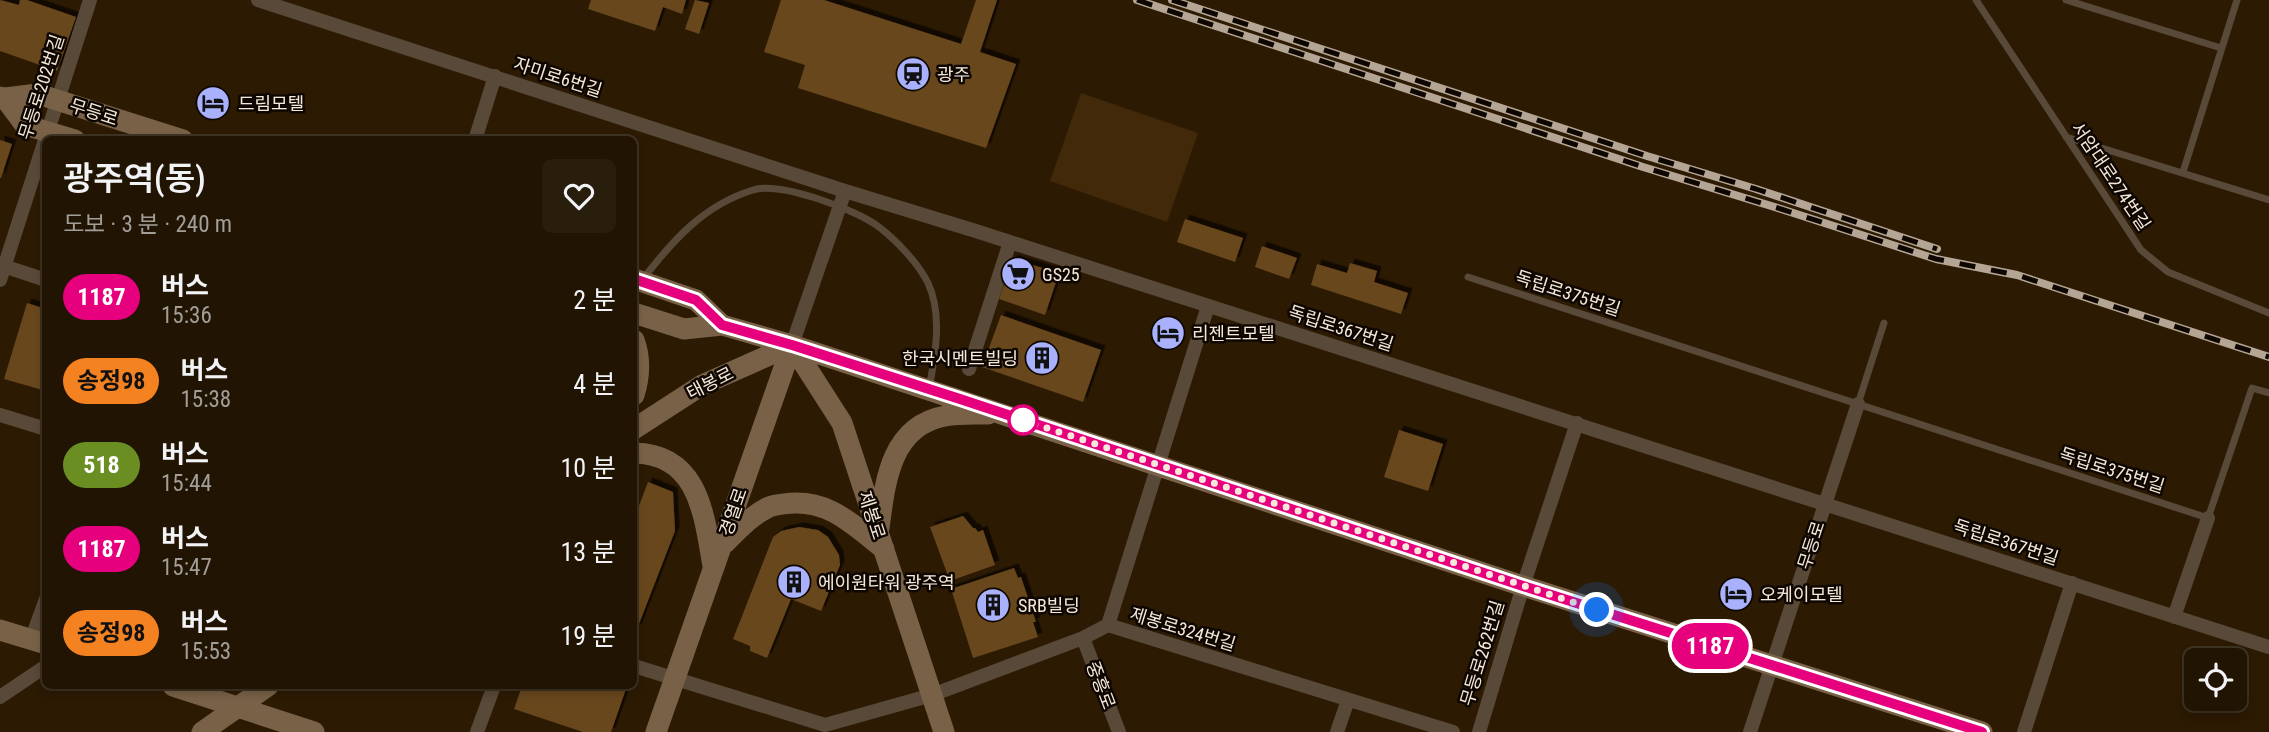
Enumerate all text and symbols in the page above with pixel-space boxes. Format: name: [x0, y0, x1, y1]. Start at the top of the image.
street label: 무등로202번길: [14, 32, 68, 142]
street label: 자미로6번길: [511, 53, 605, 101]
station icon: 광주: [894, 55, 932, 93]
place label: 광주: [937, 64, 970, 85]
hotel icon: 드림모텔: [194, 84, 232, 122]
place label: 드림모텔: [238, 93, 304, 114]
street label: 무등로: [67, 94, 121, 130]
street label: 서암대로274번길: [2067, 118, 2155, 234]
text: 광주역(동): [63, 159, 206, 198]
button: heart: [542, 159, 616, 233]
text: 도보 · 3 분 · 240 m: [63, 211, 232, 238]
supermarket icon: GS25: [999, 255, 1037, 293]
place label: GS25: [1042, 264, 1080, 285]
street label: 독립로375번길: [1513, 266, 1623, 320]
text: 버스: [161, 271, 209, 301]
text: 1187: [77, 283, 126, 311]
text: 2 분: [573, 285, 616, 315]
street label: 독립로367번길: [1286, 301, 1396, 355]
text: 15:36: [161, 302, 212, 329]
hotel icon: 리젠트모텔: [1149, 314, 1187, 352]
place label: 리젠트모텔: [1192, 323, 1275, 344]
building icon: 한국시멘트빌딩: [1023, 339, 1061, 377]
place label: 한국시멘트빌딩: [902, 348, 1018, 369]
text: 버스: [180, 355, 228, 385]
street label: 태봉로: [683, 362, 737, 404]
text: 송정98: [77, 367, 145, 395]
text: 4 분: [573, 369, 616, 399]
text: 15:38: [180, 386, 231, 413]
unlabelled marker: [1008, 405, 1038, 435]
text: 버스: [161, 439, 209, 469]
street label: 독립로375번길: [2057, 443, 2167, 497]
text: 518: [83, 451, 120, 479]
text: 10 분: [560, 453, 616, 483]
text: 15:44: [161, 470, 212, 497]
street label: 경열로: [715, 485, 751, 539]
street label: 제봉로: [854, 488, 890, 542]
street label: 독립로367번길: [1951, 515, 2061, 569]
street label: 무등로: [1793, 518, 1829, 572]
text: 버스: [161, 523, 209, 553]
text: 1187: [77, 535, 126, 563]
text: 13 분: [560, 537, 616, 567]
text: 15:47: [161, 554, 212, 581]
building icon: 에이원타워 광주역: [775, 563, 813, 601]
place label: 에이원타워 광주역: [818, 572, 955, 593]
hotel icon: 오케이모텔: [1717, 575, 1755, 613]
place label: 오케이모텔: [1760, 584, 1843, 605]
building icon: SRB빌딩: [974, 586, 1012, 624]
your location: [1579, 592, 1614, 627]
place label: SRB빌딩: [1018, 595, 1080, 616]
street label: 무등로262번길: [1456, 598, 1508, 708]
street label: 제봉로324번길: [1128, 603, 1238, 655]
text: 버스: [180, 607, 228, 637]
text: 송정98: [77, 619, 145, 647]
text: 19 분: [560, 621, 616, 651]
line badge: 1187: [1661, 623, 1759, 669]
text: 1187: [1686, 632, 1734, 660]
text: 15:53: [180, 638, 231, 665]
map controls: [2184, 648, 2247, 711]
button: locate: [2184, 648, 2247, 711]
street label: 중흥로: [1082, 658, 1120, 712]

